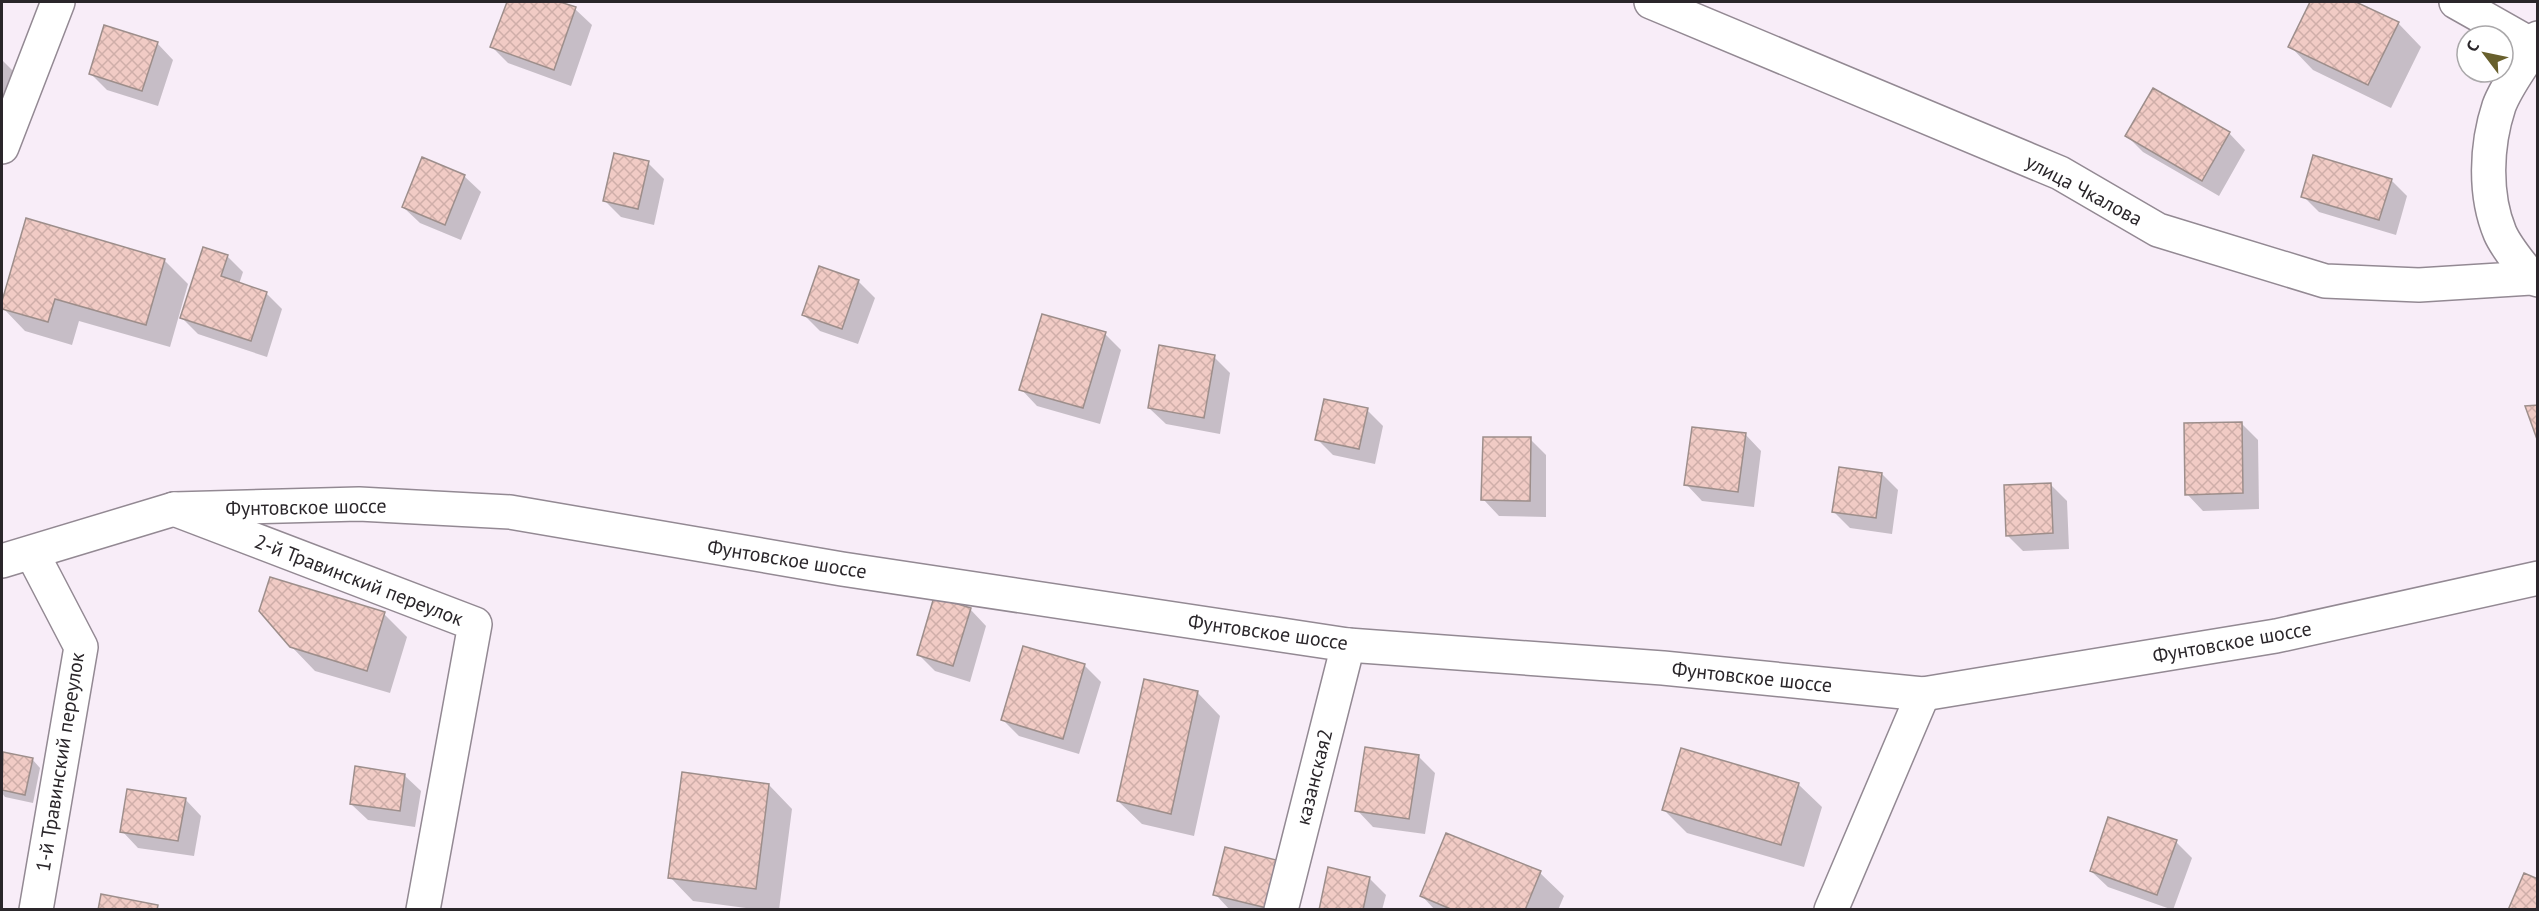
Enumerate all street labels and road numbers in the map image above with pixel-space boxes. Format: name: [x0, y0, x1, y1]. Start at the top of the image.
street label: улица Чкалова: [2021, 148, 2147, 232]
street label: Фунтовское шоссе: [225, 493, 387, 521]
street label: 2-й Травинский переулок: [251, 528, 468, 632]
street label: Фунтовское шоссе: [705, 534, 869, 584]
street label: Фунтовское шоссе: [1186, 608, 1350, 656]
street label: Фунтовское шоссе: [2150, 615, 2314, 669]
street label: 1-й Травинский переулок: [30, 650, 90, 874]
street label: Фунтовское шоссе: [1671, 656, 1833, 698]
street label: казанская2: [1290, 726, 1338, 828]

